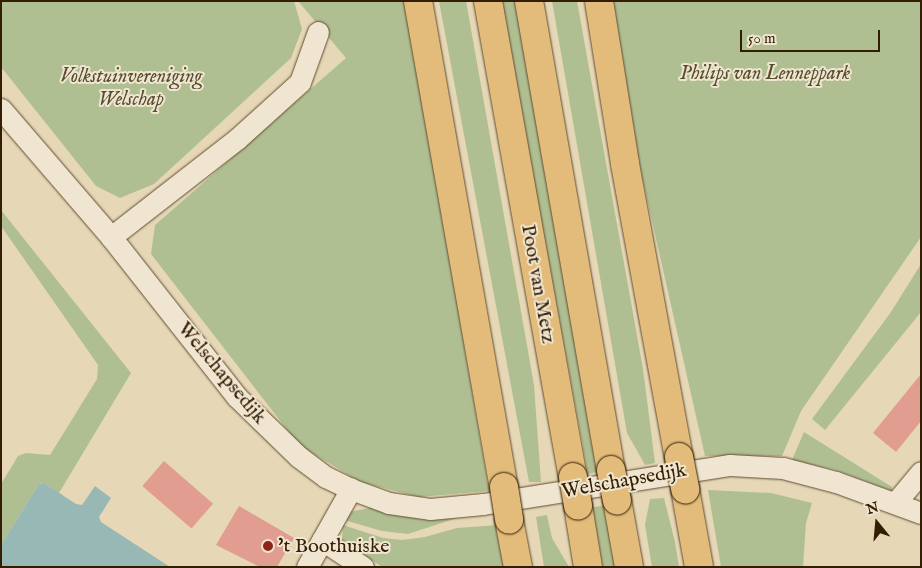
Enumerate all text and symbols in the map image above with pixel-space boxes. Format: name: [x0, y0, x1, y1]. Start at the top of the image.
scale bar: [742, 20, 882, 52]
text: 50 m: [748, 29, 776, 48]
park label: Philips van Lenneppark: [680, 61, 850, 85]
park label: Volkstuinvereniging Welschap: [60, 64, 202, 111]
street label: Poot van Metz: [516, 223, 560, 345]
street label: Welschapsedijk: [172, 317, 272, 429]
street label: Welschapsedijk: [560, 458, 688, 504]
north arrow: [852, 498, 902, 548]
text: N: [864, 498, 881, 519]
place label: 't Boothuiske: [278, 534, 389, 558]
marker: 't Boothuiske: [262, 540, 274, 552]

